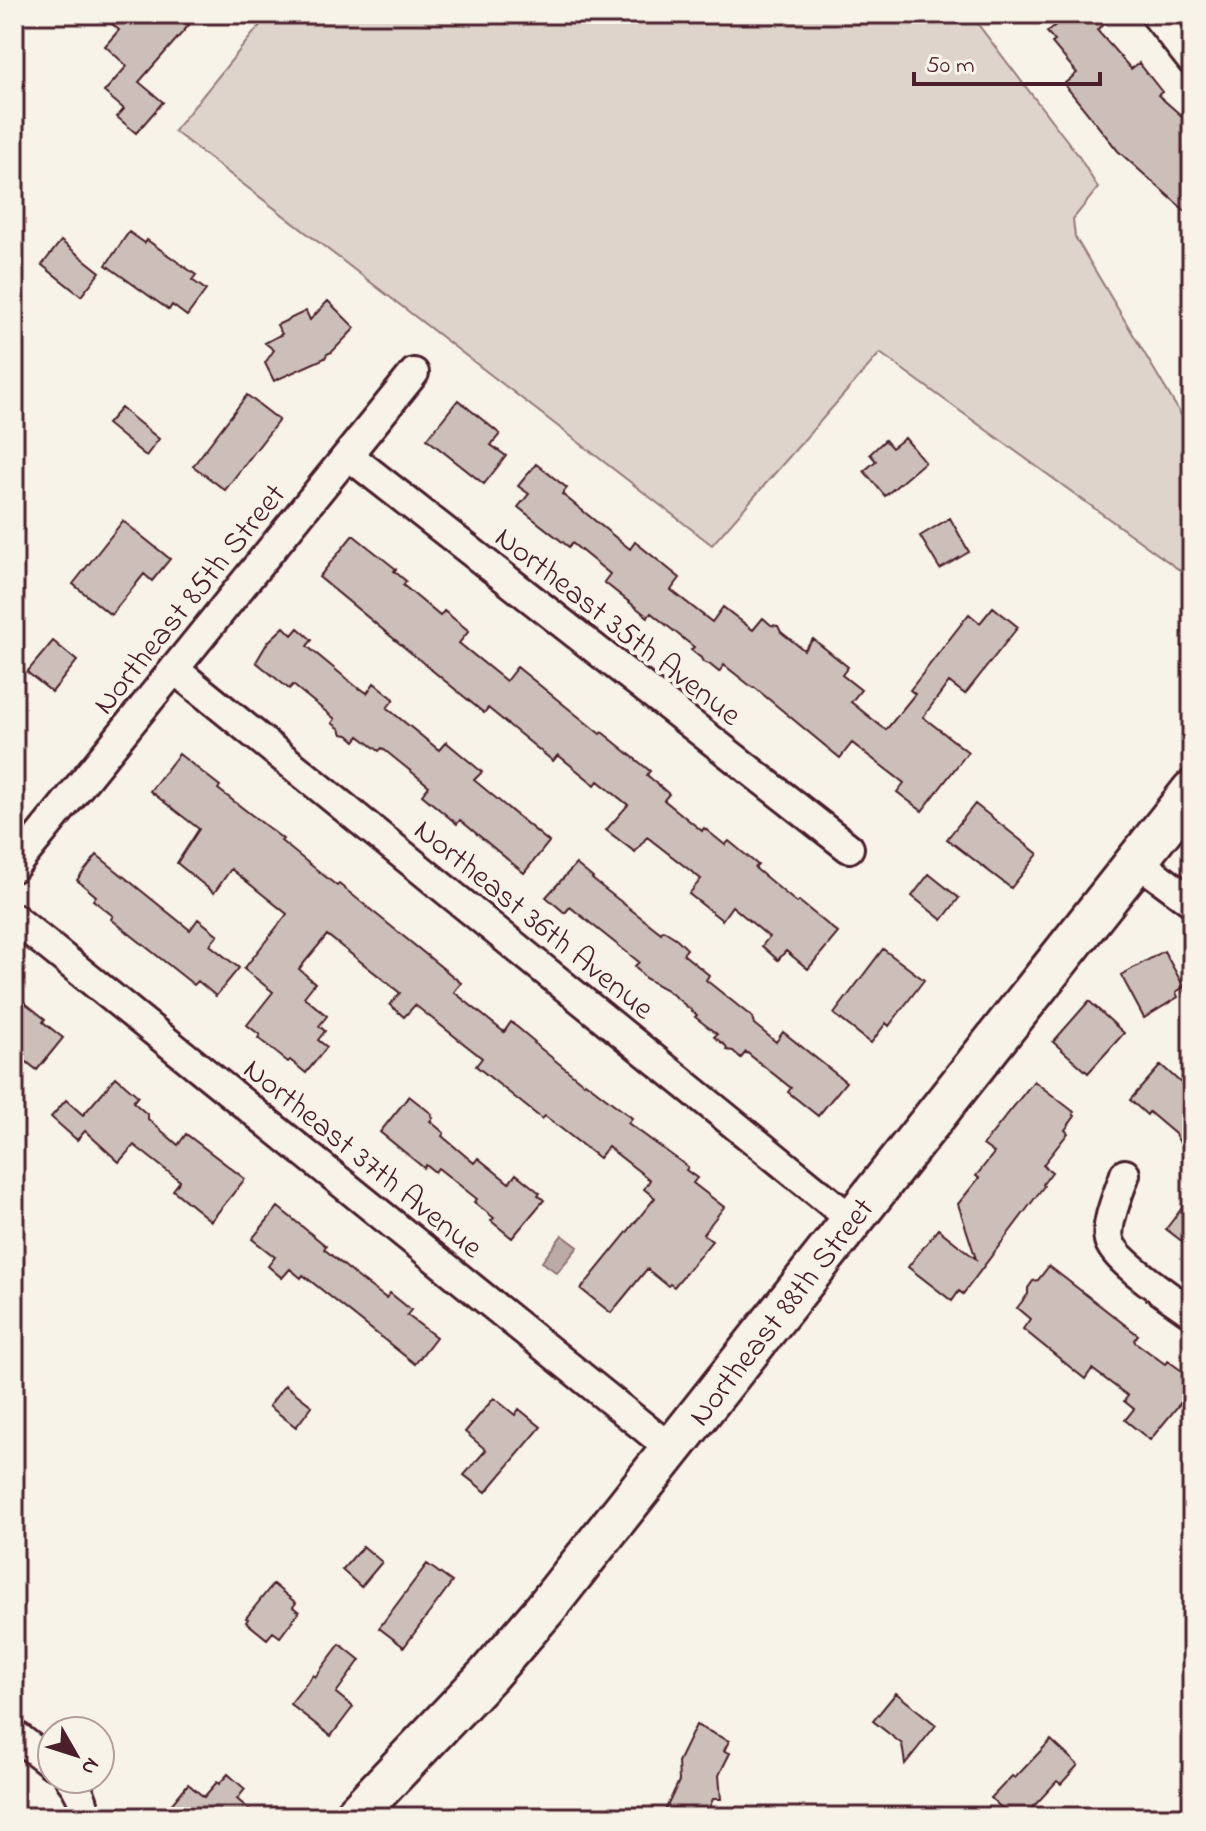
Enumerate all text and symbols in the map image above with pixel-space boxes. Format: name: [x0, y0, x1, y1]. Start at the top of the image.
scale bar: [914, 36, 1100, 86]
text: 50 m: [926, 49, 975, 84]
street label: Northeast 85th Street: [83, 474, 299, 726]
street label: Northeast 35th Avenue: [483, 516, 751, 740]
street label: Northeast 36th Avenue: [402, 809, 664, 1033]
street label: Northeast 37th Avenue: [232, 1048, 492, 1272]
street label: Northeast 88th Street: [678, 1188, 887, 1438]
north arrow: [36, 1715, 116, 1795]
text: N: [72, 1750, 106, 1782]

